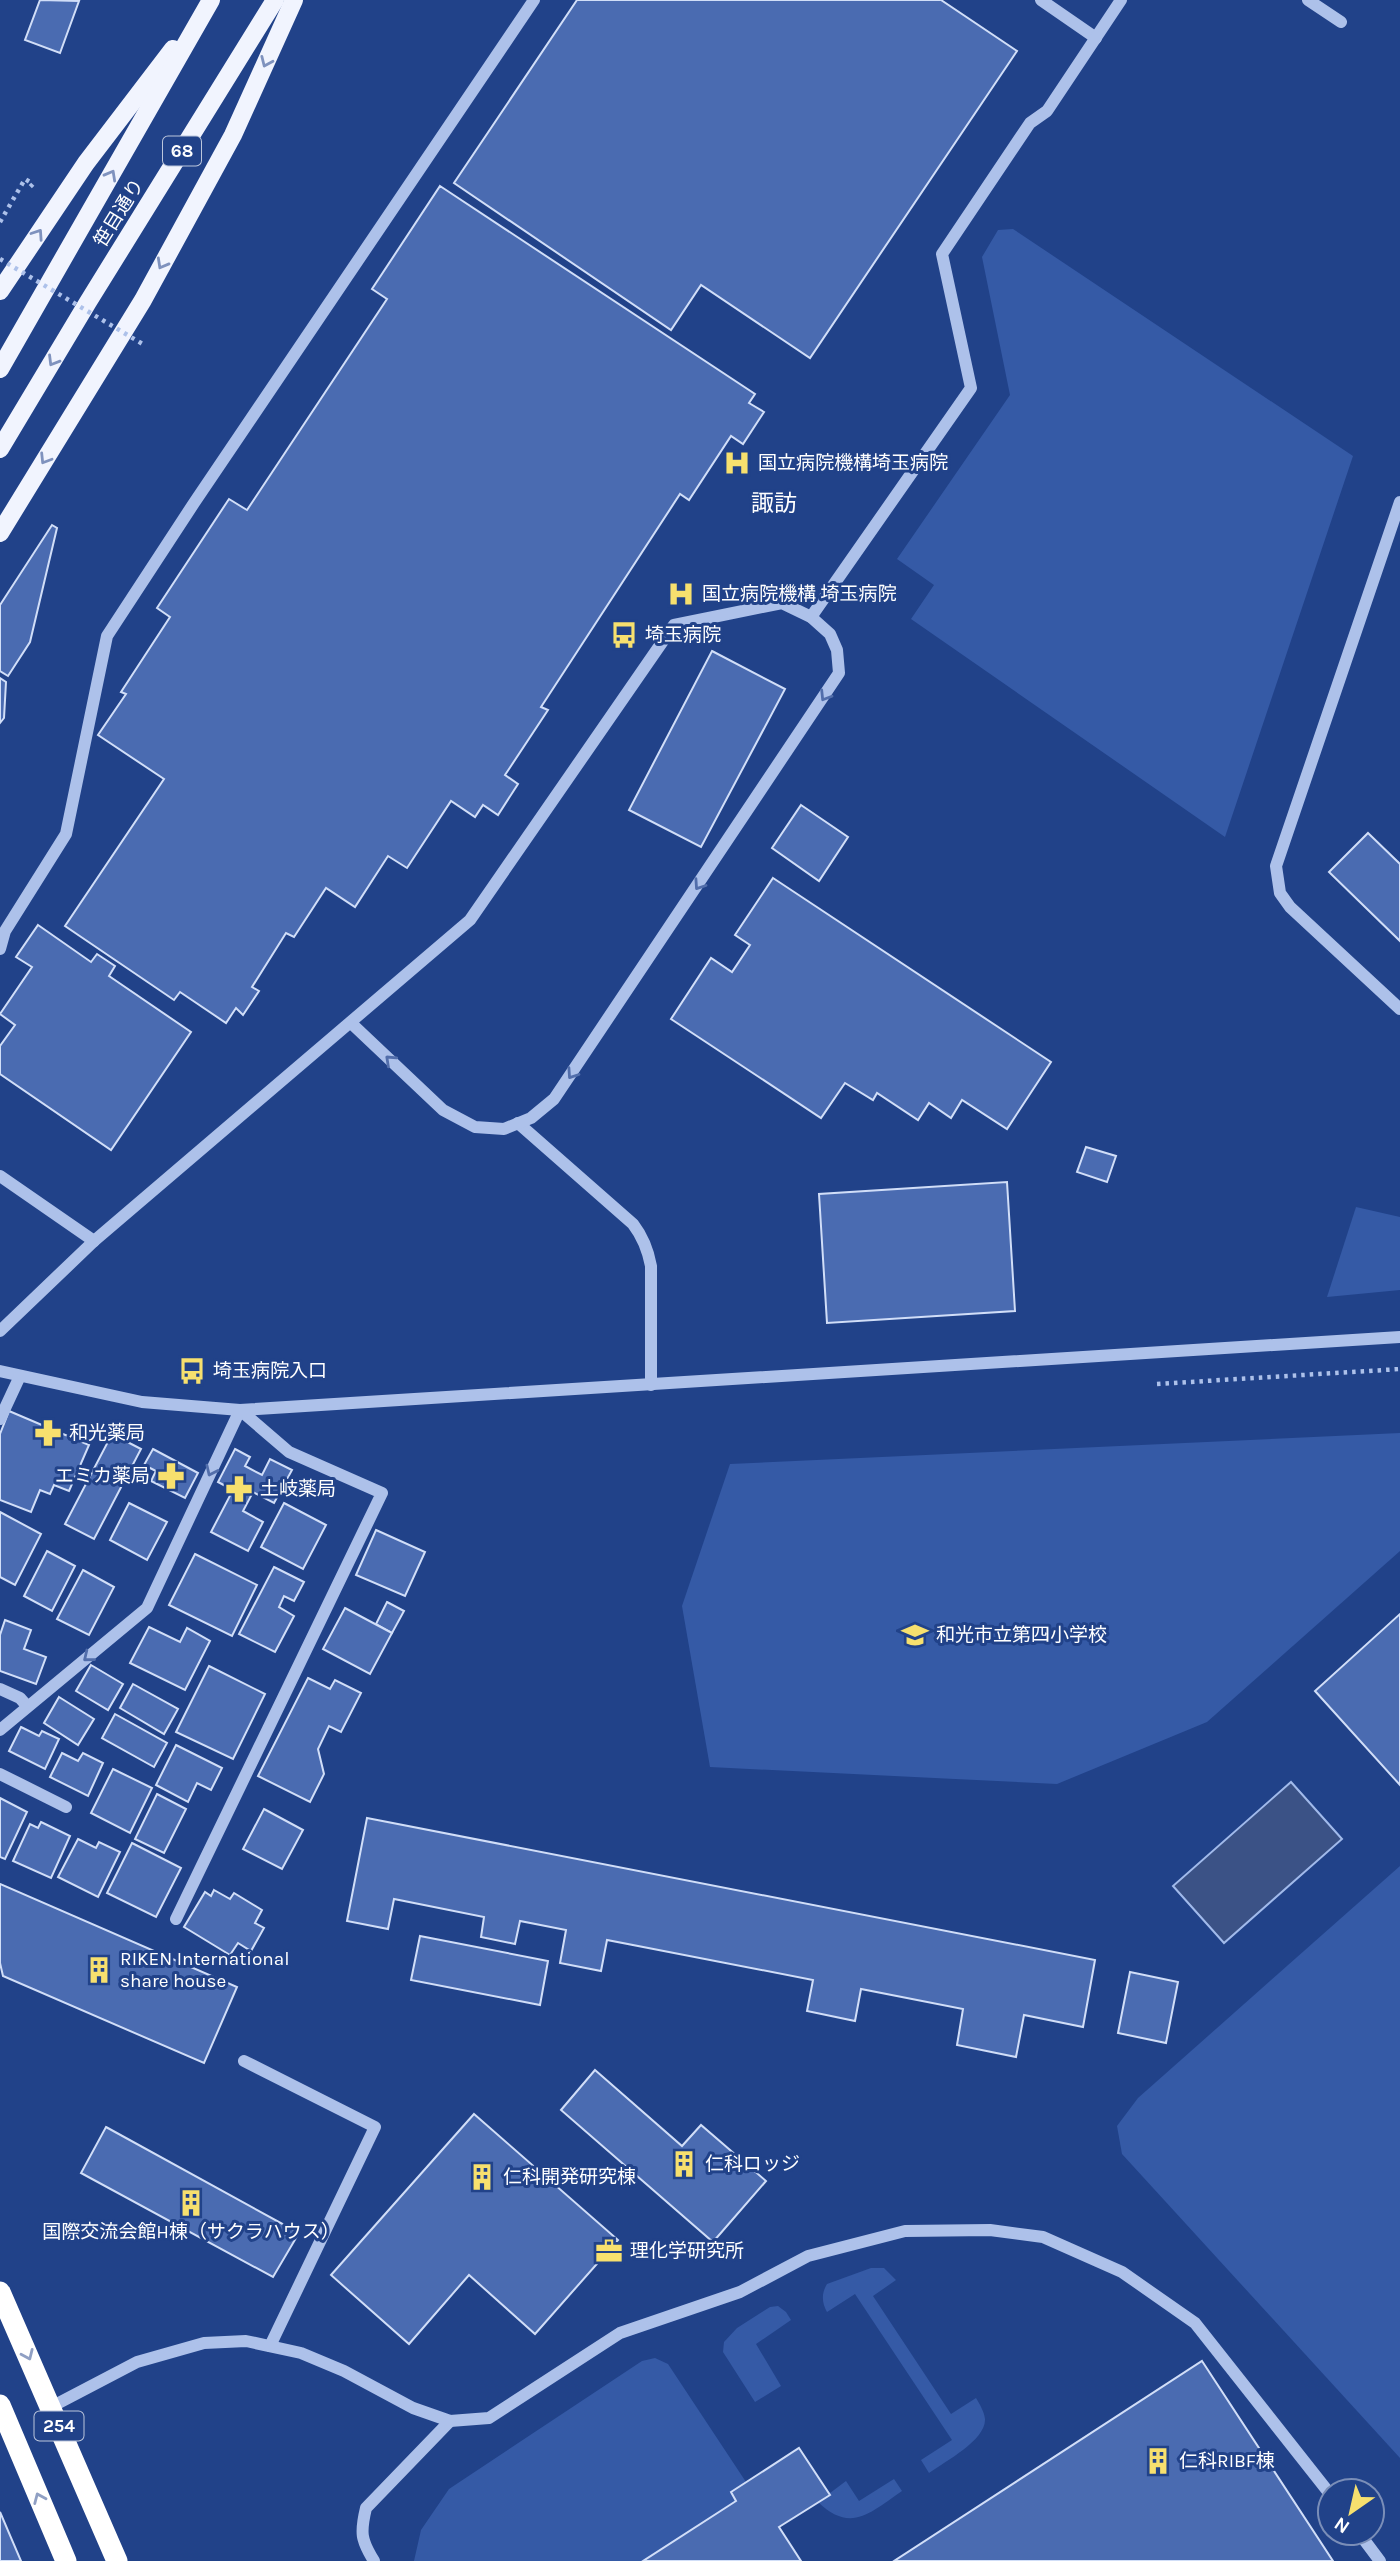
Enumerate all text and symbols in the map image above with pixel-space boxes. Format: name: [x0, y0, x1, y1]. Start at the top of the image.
one-way arrow: [260, 55, 274, 67]
road number: 68: [163, 136, 201, 166]
one-way arrow: [103, 170, 116, 183]
street label: 笹目通り: [90, 175, 148, 251]
one-way arrow: [30, 229, 42, 242]
one-way arrow: [157, 257, 170, 270]
one-way arrow: [48, 353, 61, 366]
hospital icon: 国立病院機構埼玉病院: [722, 448, 752, 478]
one-way arrow: [40, 452, 53, 465]
place label: 国立病院機構埼玉病院: [758, 452, 948, 474]
district label: 諏訪: [751, 490, 797, 517]
hospital icon: 国立病院機構 埼玉病院: [666, 579, 696, 609]
place label: 国立病院機構 埼玉病院: [702, 583, 897, 605]
bus stop icon: 埼玉病院: [609, 620, 639, 650]
place label: 埼玉病院: [645, 624, 721, 646]
one-way arrow: [820, 688, 833, 701]
one-way arrow: [694, 877, 707, 890]
one-way arrow: [385, 1056, 398, 1068]
one-way arrow: [567, 1066, 580, 1079]
bus stop icon: 埼玉病院入口: [177, 1356, 207, 1386]
place label: 埼玉病院入口: [213, 1360, 327, 1382]
pharmacy icon: 和光薬局: [33, 1418, 63, 1448]
place label: 和光薬局: [69, 1422, 145, 1444]
pharmacy icon: エミカ薬局: [156, 1461, 186, 1491]
one-way arrow: [205, 1464, 219, 1477]
place label: エミカ薬局: [55, 1465, 150, 1487]
pharmacy icon: 土岐薬局: [224, 1474, 254, 1504]
place label: 土岐薬局: [260, 1478, 336, 1500]
school or university icon: 和光市立第四小学校: [900, 1620, 930, 1650]
place label: 和光市立第四小学校: [936, 1624, 1107, 1646]
one-way arrow: [83, 1648, 95, 1661]
place label: RIKEN International share house: [120, 1948, 290, 1992]
building icon: RIKEN International share house: [84, 1955, 114, 1985]
building icon: 仁科ロッジ: [669, 2149, 699, 2179]
place label: 仁科ロッジ: [705, 2153, 800, 2175]
building icon: 仁科開発研究棟: [467, 2162, 497, 2192]
place label: 仁科開発研究棟: [503, 2166, 636, 2188]
building icon: 国際交流会館H棟（サクラハウス）: [176, 2188, 206, 2218]
place label: 国際交流会館H棟（サクラハウス）: [42, 2221, 340, 2243]
office icon: 理化学研究所: [594, 2236, 624, 2266]
place label: 理化学研究所: [630, 2240, 744, 2262]
one-way arrow: [20, 2348, 34, 2360]
road number: 254: [34, 2412, 84, 2440]
building icon: 仁科RIBF棟: [1143, 2446, 1173, 2476]
place label: 仁科RIBF棟: [1179, 2450, 1275, 2472]
north arrow: [1316, 2477, 1386, 2547]
one-way arrow: [34, 2493, 48, 2505]
text: N: [1330, 2512, 1354, 2538]

